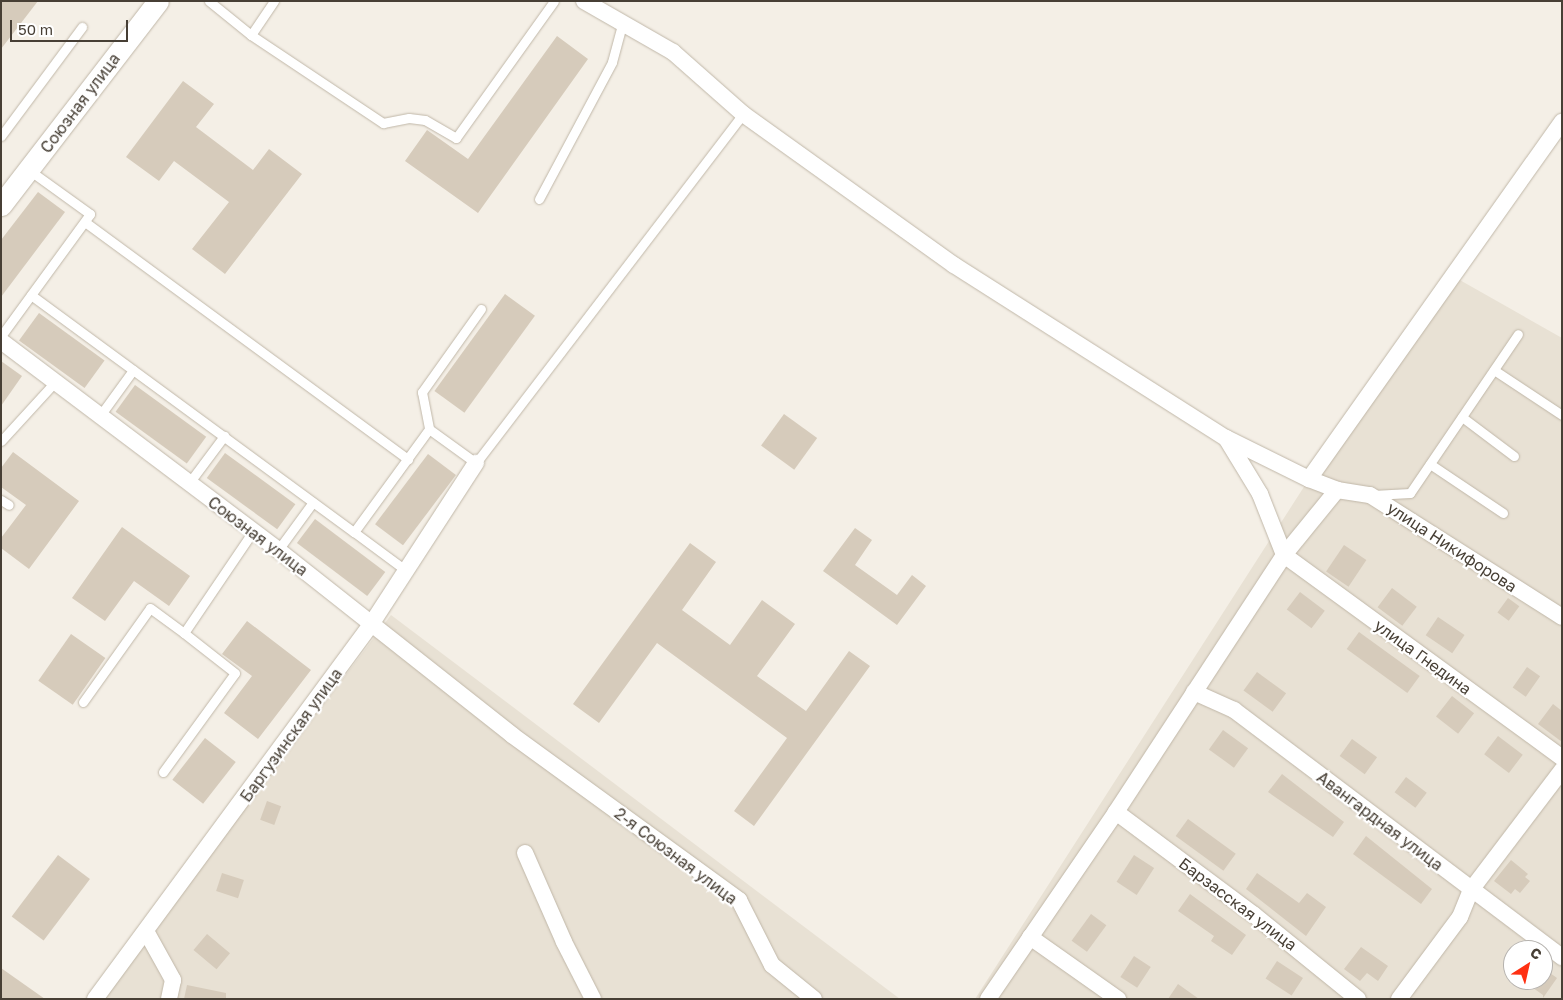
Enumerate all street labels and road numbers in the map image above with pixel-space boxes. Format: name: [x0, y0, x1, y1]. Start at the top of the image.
street label: Союзная улица: [36, 49, 124, 157]
street label: Союзная улица: [204, 492, 312, 580]
street label: улица Никифорова: [1384, 498, 1520, 596]
street label: улица Гнедина: [1371, 615, 1475, 699]
street label: Баргузинская улица: [236, 664, 346, 806]
street label: Авангардная улица: [1313, 767, 1447, 875]
street label: 2-я Союзная улица: [611, 804, 741, 908]
street label: Барзасская улица: [1175, 853, 1301, 955]

